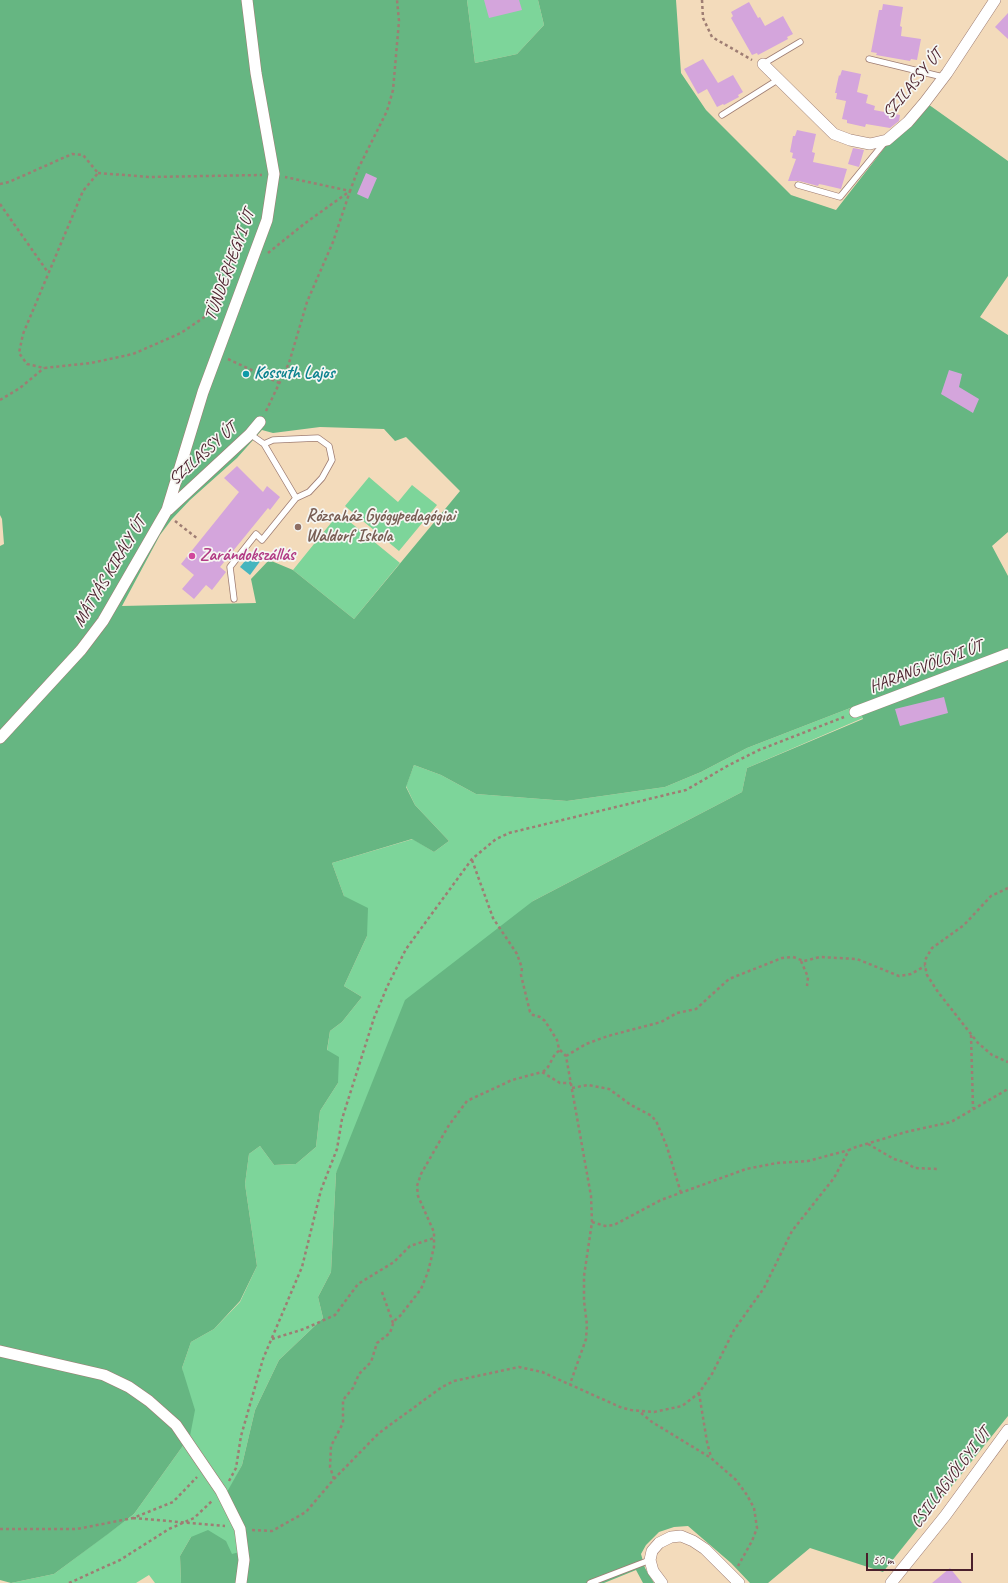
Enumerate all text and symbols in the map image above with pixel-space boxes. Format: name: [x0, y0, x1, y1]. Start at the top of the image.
street label: SZILASSY ÚT: [879, 45, 947, 123]
street label: TÜNDÉRHEGYI ÚT: [200, 207, 260, 323]
place label: Kossuth Lajos: [254, 364, 334, 384]
marker: Kossuth Lajos: [241, 369, 251, 379]
street label: SZILASSY ÚT: [165, 418, 241, 490]
place label: Rózsaház Gyógypedagógiai Waldorf Iskola: [306, 507, 455, 547]
street label: MÁTYÁS KIRÁLY ÚT: [69, 513, 151, 631]
marker: Rózsaház Gyógypedagógiai Waldorf Iskola: [293, 522, 303, 532]
place label: Zarándokszállás: [200, 546, 295, 566]
marker: Zarándokszállás: [187, 551, 197, 561]
street label: HARANGVÖLGYI ÚT: [867, 636, 985, 698]
street label: CSILLAGVÖLGYI ÚT: [907, 1424, 995, 1532]
scale bar: [868, 1545, 975, 1571]
text: 50 m: [873, 1552, 893, 1568]

